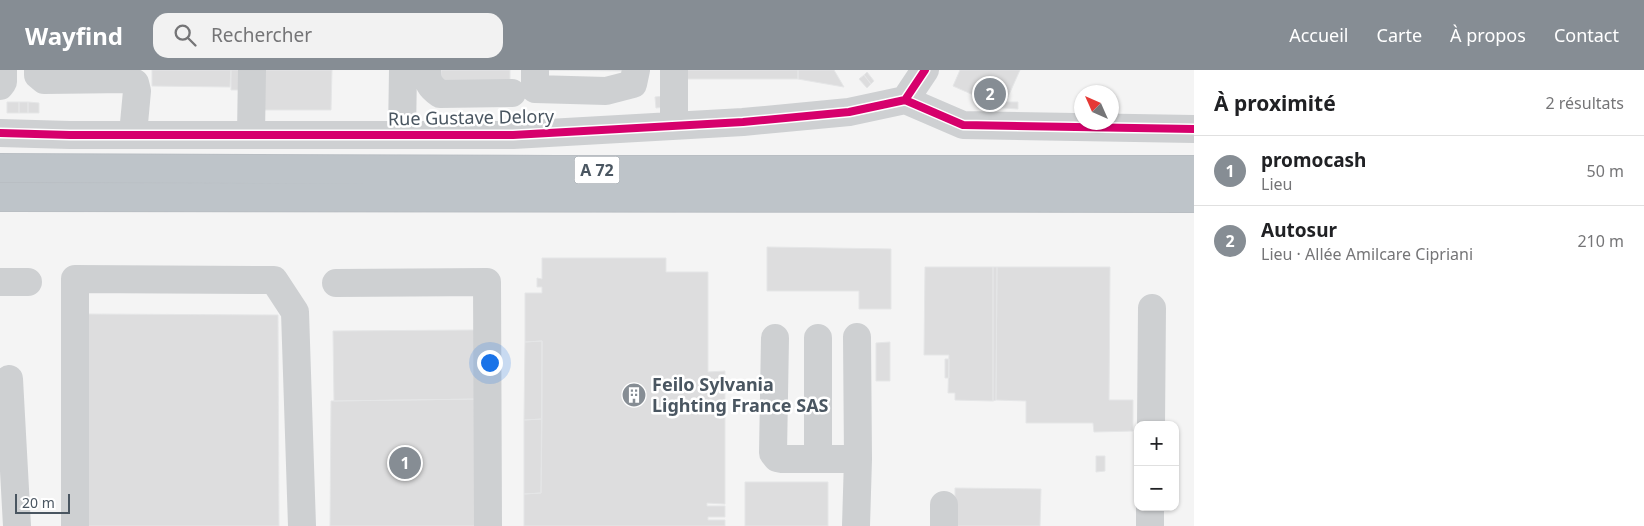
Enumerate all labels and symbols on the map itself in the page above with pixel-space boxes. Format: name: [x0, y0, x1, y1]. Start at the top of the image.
pin: 2: [974, 75, 1006, 113]
north arrow: [1074, 85, 1119, 130]
street label: Rue Gustave Delory: [388, 104, 555, 130]
road number: A 72: [574, 156, 620, 184]
your location: [477, 350, 503, 376]
place label: Feilo Sylvania Lighting France SAS: [652, 372, 829, 417]
building icon: Feilo Sylvania Lighting France SAS: [621, 382, 647, 408]
pin: 1: [389, 444, 421, 482]
scale bar: [15, 491, 70, 514]

